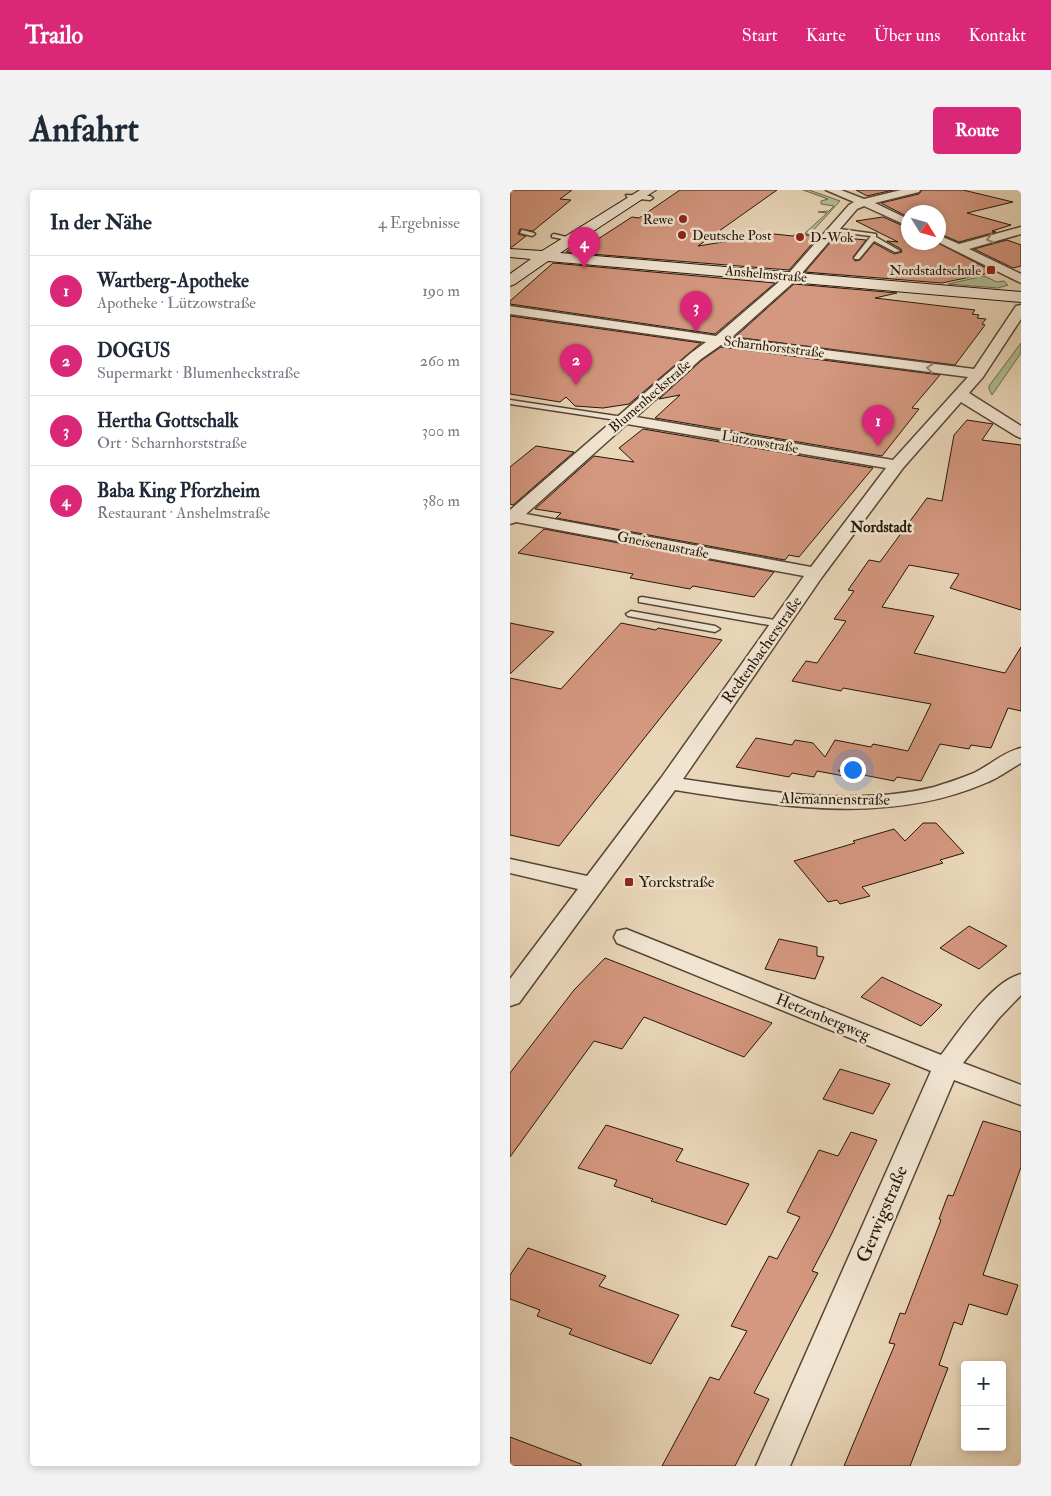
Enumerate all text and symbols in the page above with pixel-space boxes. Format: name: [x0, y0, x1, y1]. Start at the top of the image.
text: Trailo: [25, 20, 83, 51]
text: Start: [742, 24, 778, 47]
text: Karte: [806, 24, 846, 47]
text: Über uns: [874, 24, 940, 47]
text: Kontakt: [968, 24, 1026, 47]
button: Route: [933, 107, 1021, 154]
text: Anfahrt: [30, 108, 139, 152]
north arrow: [901, 205, 946, 250]
text: In der Nähe: [50, 209, 152, 236]
place label: Rewe: [643, 211, 673, 228]
text: 4 Ergebnisse: [378, 213, 460, 233]
marker: Rewe: [677, 213, 689, 225]
pin: 4: [568, 227, 600, 268]
place label: Deutsche Post: [692, 227, 772, 244]
marker: Deutsche Post: [676, 229, 688, 241]
place label: D-Wok: [810, 229, 854, 246]
marker: D-Wok: [794, 231, 806, 243]
one-way arrow: [986, 234, 994, 244]
street label: Anshelmstraße: [723, 262, 808, 286]
place label: Nordstadtschule: [889, 262, 981, 279]
marker: Nordstadtschule: [985, 264, 997, 276]
text: Wartberg-Apotheke: [97, 269, 249, 293]
text: 1: [63, 281, 69, 301]
text: 190 m: [422, 281, 460, 301]
pin: 3: [680, 291, 712, 332]
text: Apotheke · Lützowstraße: [97, 293, 256, 313]
street label: Scharnhorststraße: [723, 332, 825, 362]
text: DOGUS: [97, 339, 170, 363]
pin: 2: [560, 344, 592, 385]
text: 2: [62, 351, 70, 371]
text: 260 m: [420, 351, 460, 371]
street label: Blumenheckstraße: [606, 356, 695, 436]
text: Supermarkt · Blumenheckstraße: [97, 363, 300, 383]
one-way arrow: [926, 363, 934, 374]
pin: 1: [862, 405, 894, 446]
text: Hertha Gottschalk: [97, 409, 239, 433]
text: 3: [63, 421, 69, 441]
text: 300 m: [422, 421, 460, 441]
street label: Lützowstraße: [720, 427, 800, 457]
text: Ort · Scharnhorststraße: [97, 433, 247, 453]
text: Baba King Pforzheim: [97, 479, 260, 503]
text: 4: [62, 491, 70, 511]
text: 380 m: [422, 491, 460, 511]
text: Restaurant · Anshelmstraße: [97, 503, 270, 523]
district label: Nordstadt: [849, 518, 912, 537]
street label: Gneisenaustraße: [616, 528, 710, 562]
street label: Redtenbacherstraße: [718, 592, 807, 707]
your location: [840, 757, 866, 783]
street label: Alemannenstraße: [779, 788, 890, 810]
place label: Yorckstraße: [639, 872, 715, 892]
marker: Yorckstraße: [623, 876, 635, 888]
street label: Hetzenbergweg: [773, 989, 874, 1045]
street label: Gerwigstraße: [851, 1162, 913, 1266]
map controls: [961, 1361, 1006, 1451]
button: +: [961, 1361, 1006, 1406]
button: −: [961, 1406, 1006, 1451]

